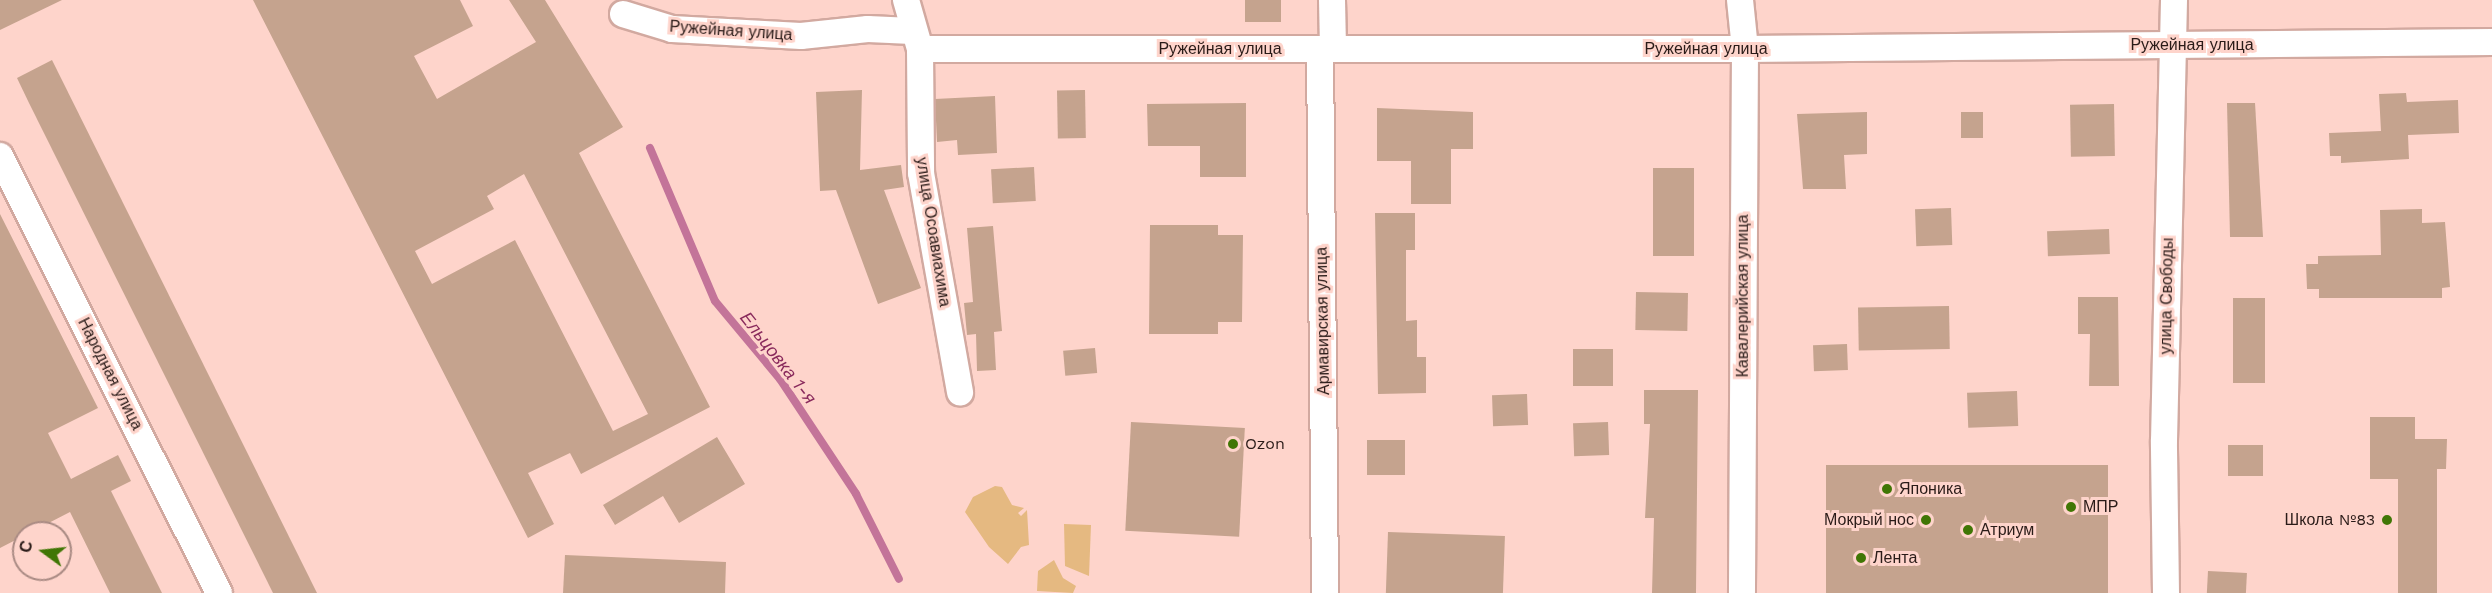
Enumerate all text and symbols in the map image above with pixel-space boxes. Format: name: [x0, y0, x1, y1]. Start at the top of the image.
street label: Ружейная улица: [669, 17, 793, 45]
street label: Ружейная улица: [2130, 35, 2254, 55]
street label: Ружейная улица: [1158, 39, 1282, 59]
street label: Ружейная улица: [1644, 39, 1768, 59]
street label: улица Осоавиахима: [912, 156, 954, 308]
street label: Кавалерийская улица: [1733, 215, 1753, 377]
street label: улица Свободы: [2156, 237, 2178, 355]
street label: Армавирская улица: [1312, 247, 1334, 395]
water label: Ельцовка 1-я: [735, 307, 821, 409]
street label: Народная улица: [74, 315, 146, 433]
place label: Ozon: [1245, 434, 1285, 454]
marker: Ozon: [1226, 437, 1240, 451]
place label: Японика: [1899, 479, 1962, 499]
marker: Японика: [1880, 482, 1894, 496]
place label: МПР: [2083, 497, 2118, 517]
marker: МПР: [2064, 500, 2078, 514]
place label: Мокрый нос: [1824, 510, 1914, 530]
place label: Школа №83: [2285, 510, 2375, 530]
marker: Мокрый нос: [1919, 513, 1933, 527]
marker: Школа №83: [2380, 513, 2394, 527]
place label: Атриум: [1980, 520, 2034, 540]
north arrow: [12, 521, 72, 581]
marker: Атриум: [1961, 523, 1975, 537]
text: С: [15, 539, 37, 555]
place label: Лента: [1873, 548, 1917, 568]
marker: Лента: [1854, 551, 1868, 565]

